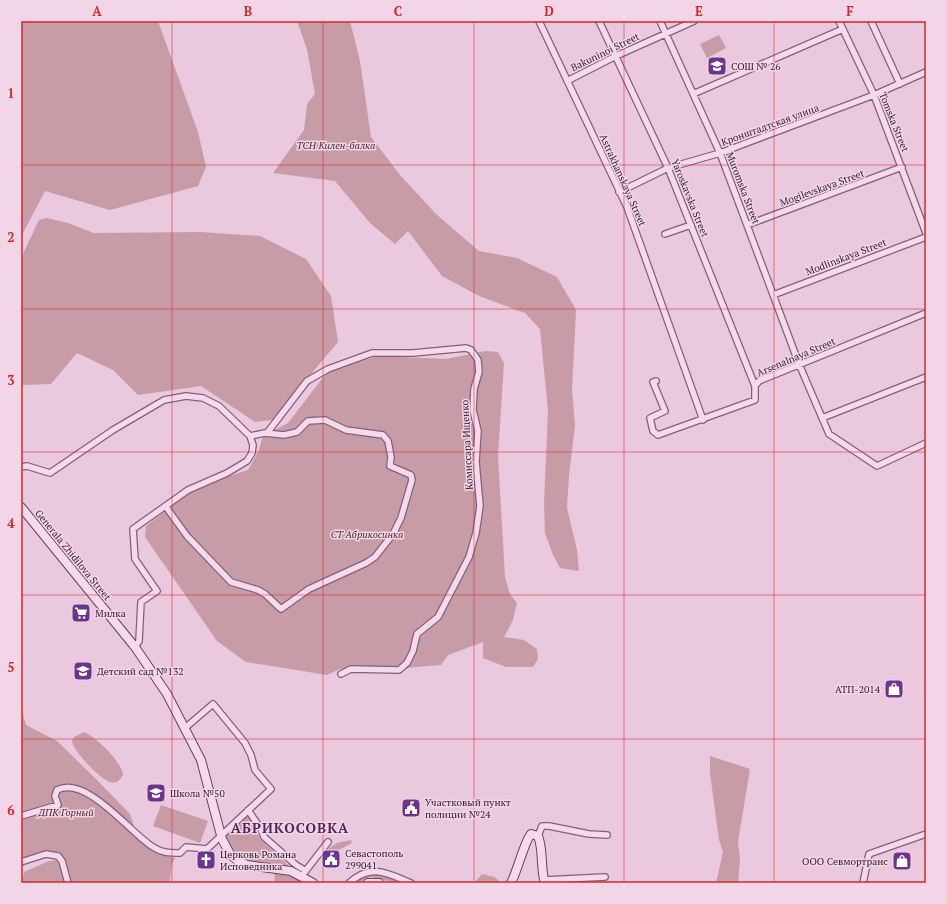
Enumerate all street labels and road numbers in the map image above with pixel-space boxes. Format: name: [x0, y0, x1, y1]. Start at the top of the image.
street label: Bakuninoi Street: [569, 30, 642, 74]
street label: Tomska Street: [876, 90, 912, 154]
street label: Кронштадтская улица: [719, 101, 821, 149]
street label: Astrakhanskaya Street: [597, 132, 649, 228]
street label: Muromska Street: [723, 150, 763, 226]
street label: Yaroskavska Street: [668, 157, 712, 239]
street label: Mogilevskaya Street: [778, 167, 866, 209]
street label: Modlinskaya Street: [804, 236, 888, 278]
street label: Arsenalnaya Street: [755, 334, 838, 379]
street label: Комиссара Ищенко: [458, 399, 476, 490]
street label: Generala Zhidilova Street: [32, 507, 114, 603]

